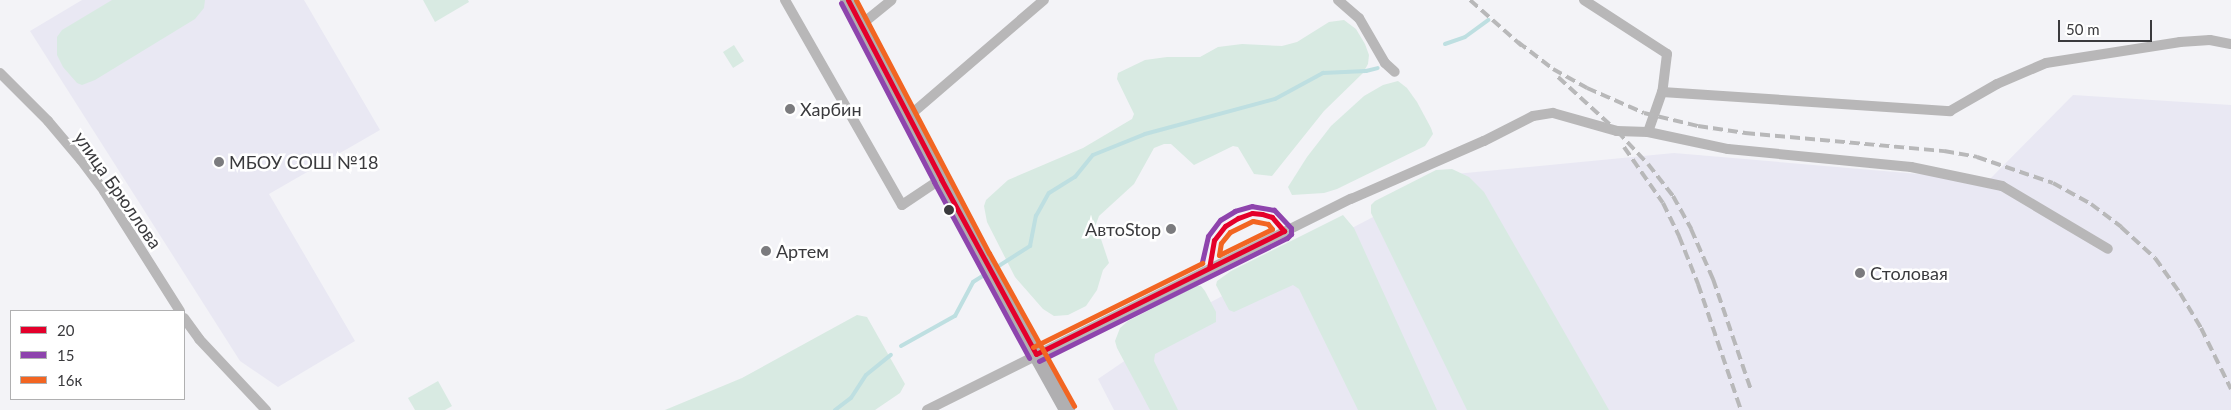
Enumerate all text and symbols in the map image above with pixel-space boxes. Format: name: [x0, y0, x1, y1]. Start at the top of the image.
scale bar: [2061, 10, 2155, 42]
text: 50 m: [2066, 20, 2100, 38]
place label: Харбин: [800, 98, 862, 120]
marker: Харбин: [784, 103, 796, 115]
street label: улица Брюллова: [70, 127, 166, 253]
place label: МБОУ СОШ №18: [229, 151, 379, 173]
marker: МБОУ СОШ №18: [213, 156, 225, 168]
unlabelled marker: [944, 205, 954, 215]
place label: АвтоStop: [1085, 218, 1161, 240]
marker: АвтоStop: [1165, 223, 1177, 235]
place label: Артем: [776, 240, 829, 262]
marker: Артем: [760, 245, 772, 257]
place label: Столовая: [1870, 262, 1948, 284]
marker: Столовая: [1854, 267, 1866, 279]
legend: [10, 310, 185, 400]
text: 20: [57, 321, 74, 339]
text: 15: [57, 346, 74, 364]
text: 16к: [57, 371, 82, 389]

